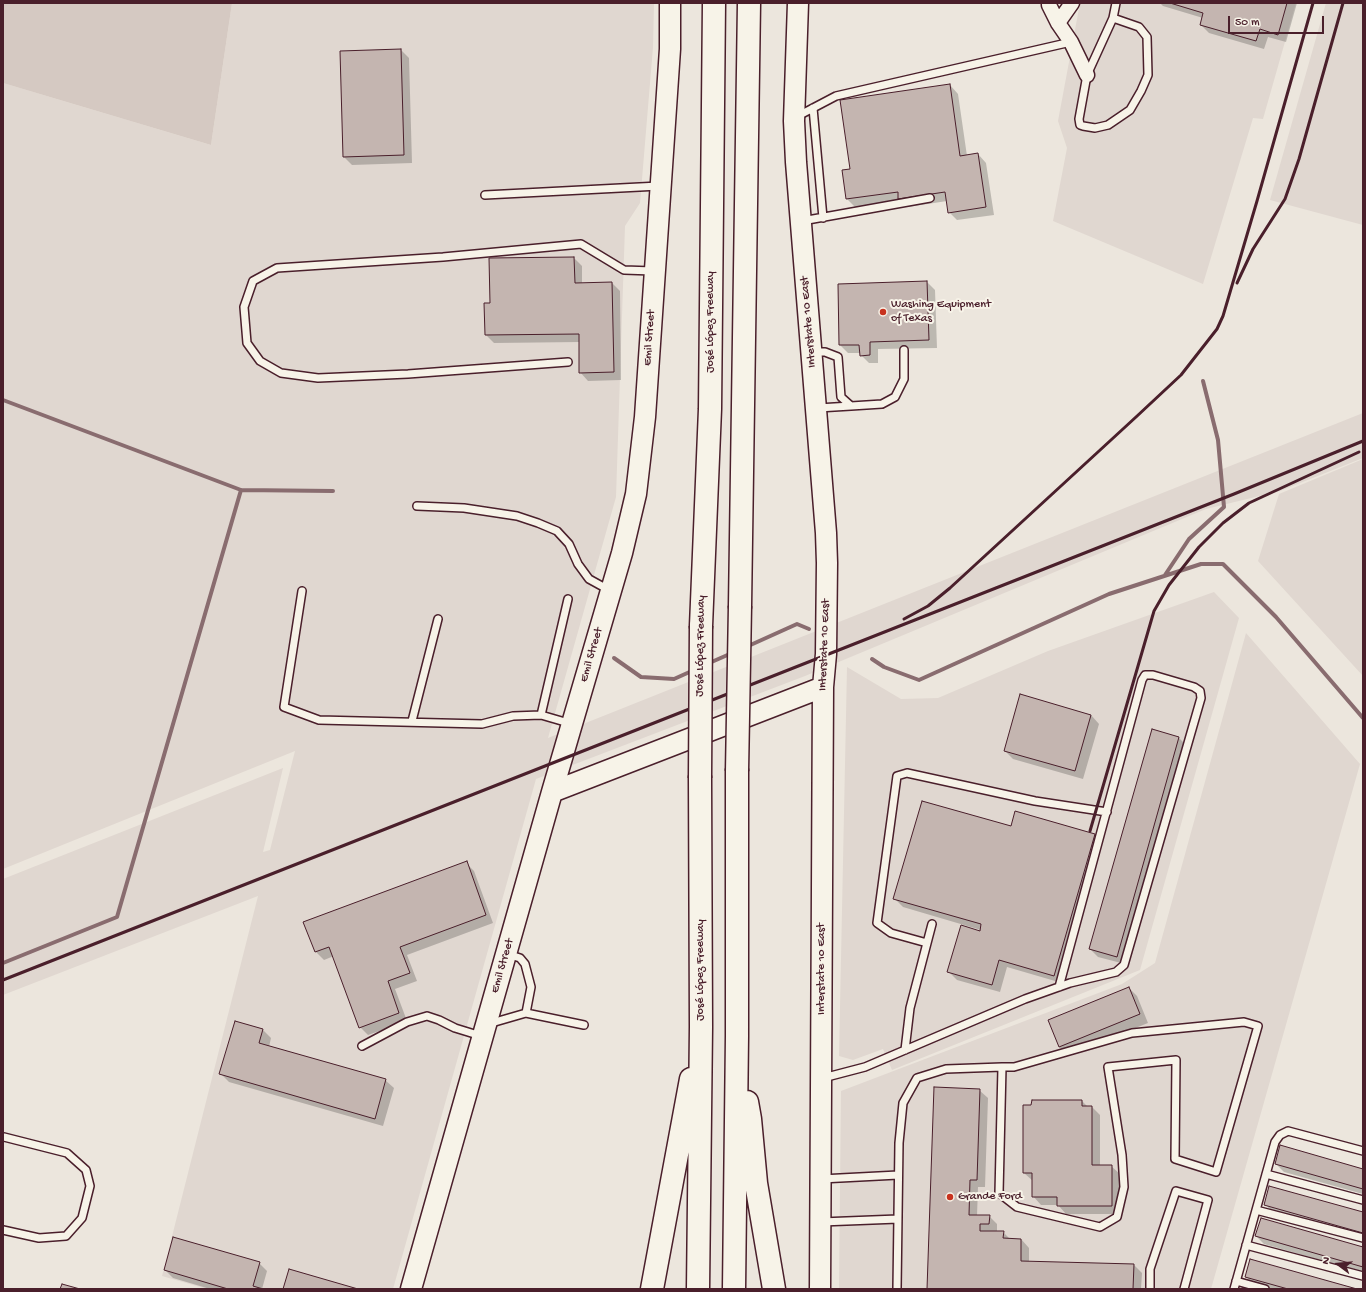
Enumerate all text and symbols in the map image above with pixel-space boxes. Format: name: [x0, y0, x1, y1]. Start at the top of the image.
scale bar: [1230, 8, 1326, 34]
text: 50 m: [1235, 16, 1260, 30]
street label: José López Freeway: [704, 271, 718, 373]
street label: Interstate 10 East: [798, 276, 820, 368]
place label: Washing Equipment of Texas: [891, 298, 991, 326]
marker: Washing Equipment of Texas: [878, 307, 888, 317]
street label: Emil Street: [641, 310, 659, 366]
street label: José López Freeway: [693, 595, 709, 697]
street label: Interstate 10 East: [816, 599, 834, 691]
street label: Emil Street: [577, 626, 607, 684]
street label: José López Freeway: [694, 919, 708, 1021]
street label: Interstate 10 East: [815, 923, 829, 1015]
street label: Emil Street: [488, 937, 518, 995]
place label: Grande Ford: [958, 1190, 1022, 1204]
marker: Grande Ford: [945, 1192, 955, 1202]
north arrow: [1318, 1244, 1358, 1284]
text: N: [1320, 1256, 1333, 1266]

